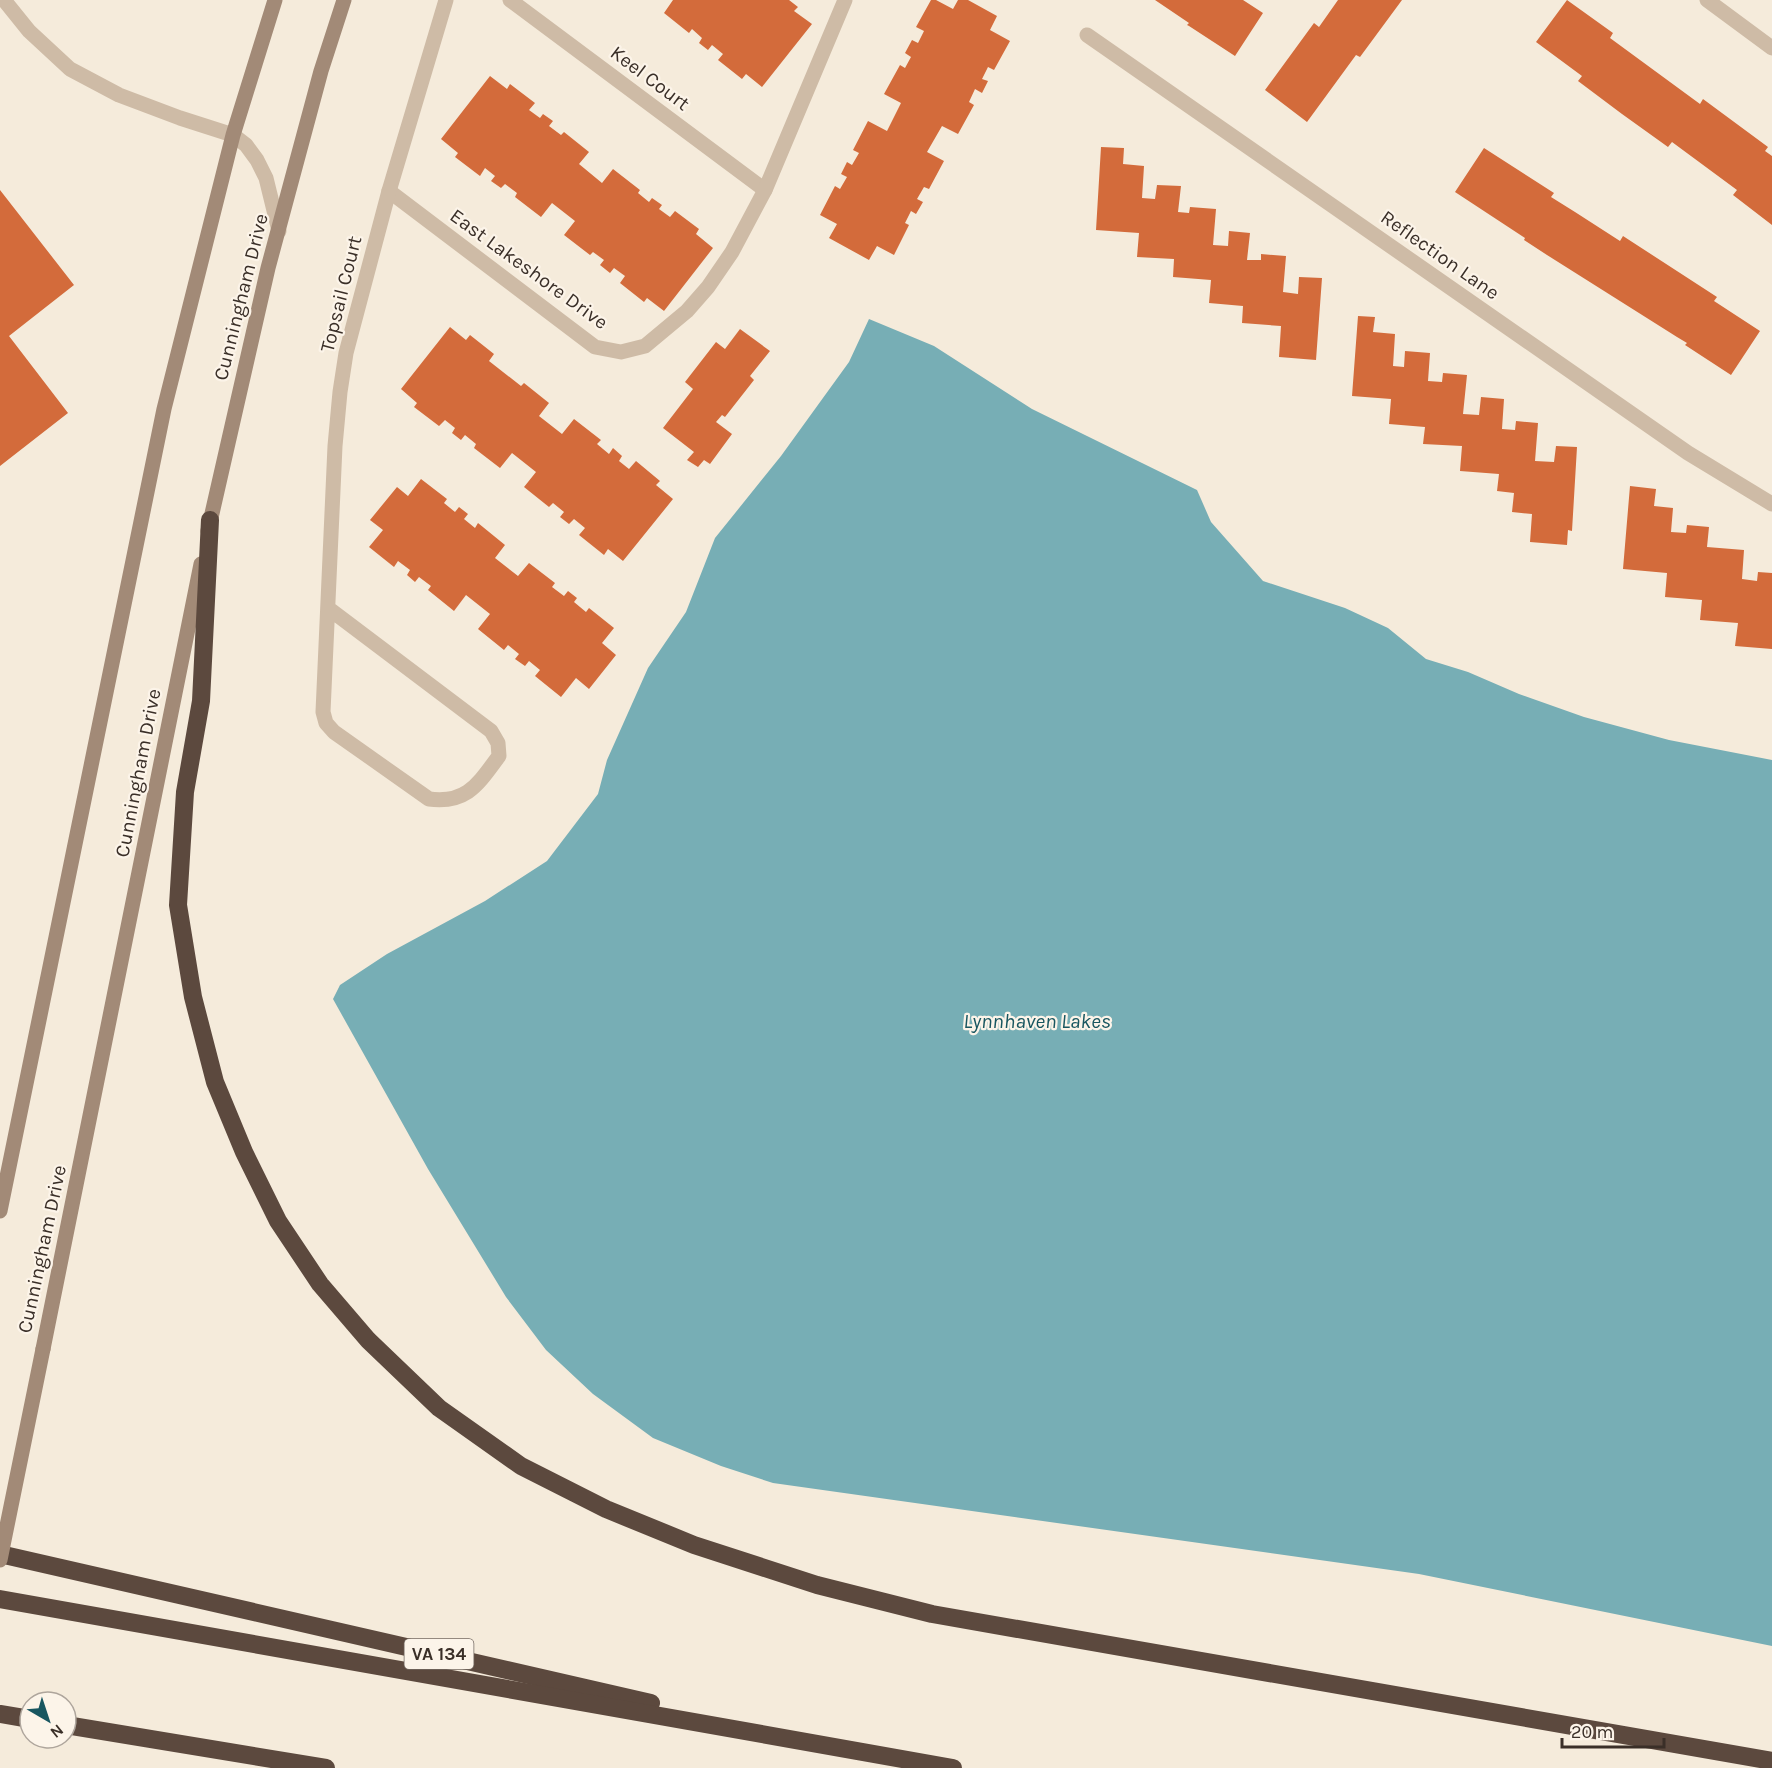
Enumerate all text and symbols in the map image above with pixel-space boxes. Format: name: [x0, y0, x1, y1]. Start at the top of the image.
street label: Keel Court: [606, 41, 694, 115]
street label: East Lakeshore Drive: [446, 204, 612, 334]
street label: Reflection Lane: [1376, 206, 1504, 304]
street label: Cunningham Drive: [209, 211, 273, 383]
street label: Topsail Court: [315, 233, 367, 354]
street label: Cunningham Drive: [110, 687, 166, 859]
water label: Lynnhaven Lakes: [963, 1009, 1111, 1033]
street label: Cunningham Drive: [13, 1163, 71, 1335]
road number: VA 134: [404, 1639, 474, 1669]
north arrow: [18, 1690, 78, 1750]
scale bar: [1562, 1711, 1664, 1749]
text: N: [47, 1720, 68, 1742]
text: 20 m: [1571, 1721, 1613, 1743]

